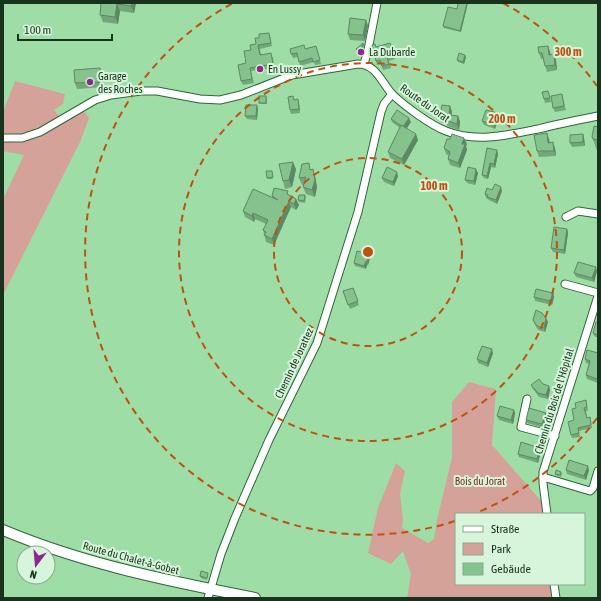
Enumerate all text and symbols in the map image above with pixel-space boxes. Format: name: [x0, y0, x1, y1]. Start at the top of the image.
scale bar: [18, 16, 112, 42]
text: 100 m: [24, 23, 51, 37]
text: 300 m: [554, 45, 582, 59]
place label: La Dubarde: [369, 46, 415, 58]
marker: La Dubarde: [356, 47, 366, 57]
place label: En Lussy: [268, 63, 302, 75]
marker: En Lussy: [255, 64, 265, 74]
place label: Garage des Roches: [98, 70, 143, 95]
marker: Garage des Roches: [85, 77, 95, 87]
street label: Route du Jorat: [398, 82, 452, 124]
text: 200 m: [488, 112, 516, 126]
text: 100 m: [420, 179, 448, 193]
centre of rings: [361, 245, 375, 259]
street label: Chemin de Jorattez: [272, 326, 316, 400]
street label: Chemin du Bois de l'Hôpital: [532, 347, 576, 455]
park label: Bois du Jorat: [455, 475, 505, 487]
legend: [455, 513, 585, 585]
text: Straße: [491, 522, 519, 536]
street label: Route du Chalet-à-Gobet: [82, 539, 180, 577]
text: Park: [491, 542, 512, 556]
north arrow: [16, 545, 56, 585]
text: Gebäude: [491, 562, 531, 576]
text: N: [28, 568, 38, 581]

